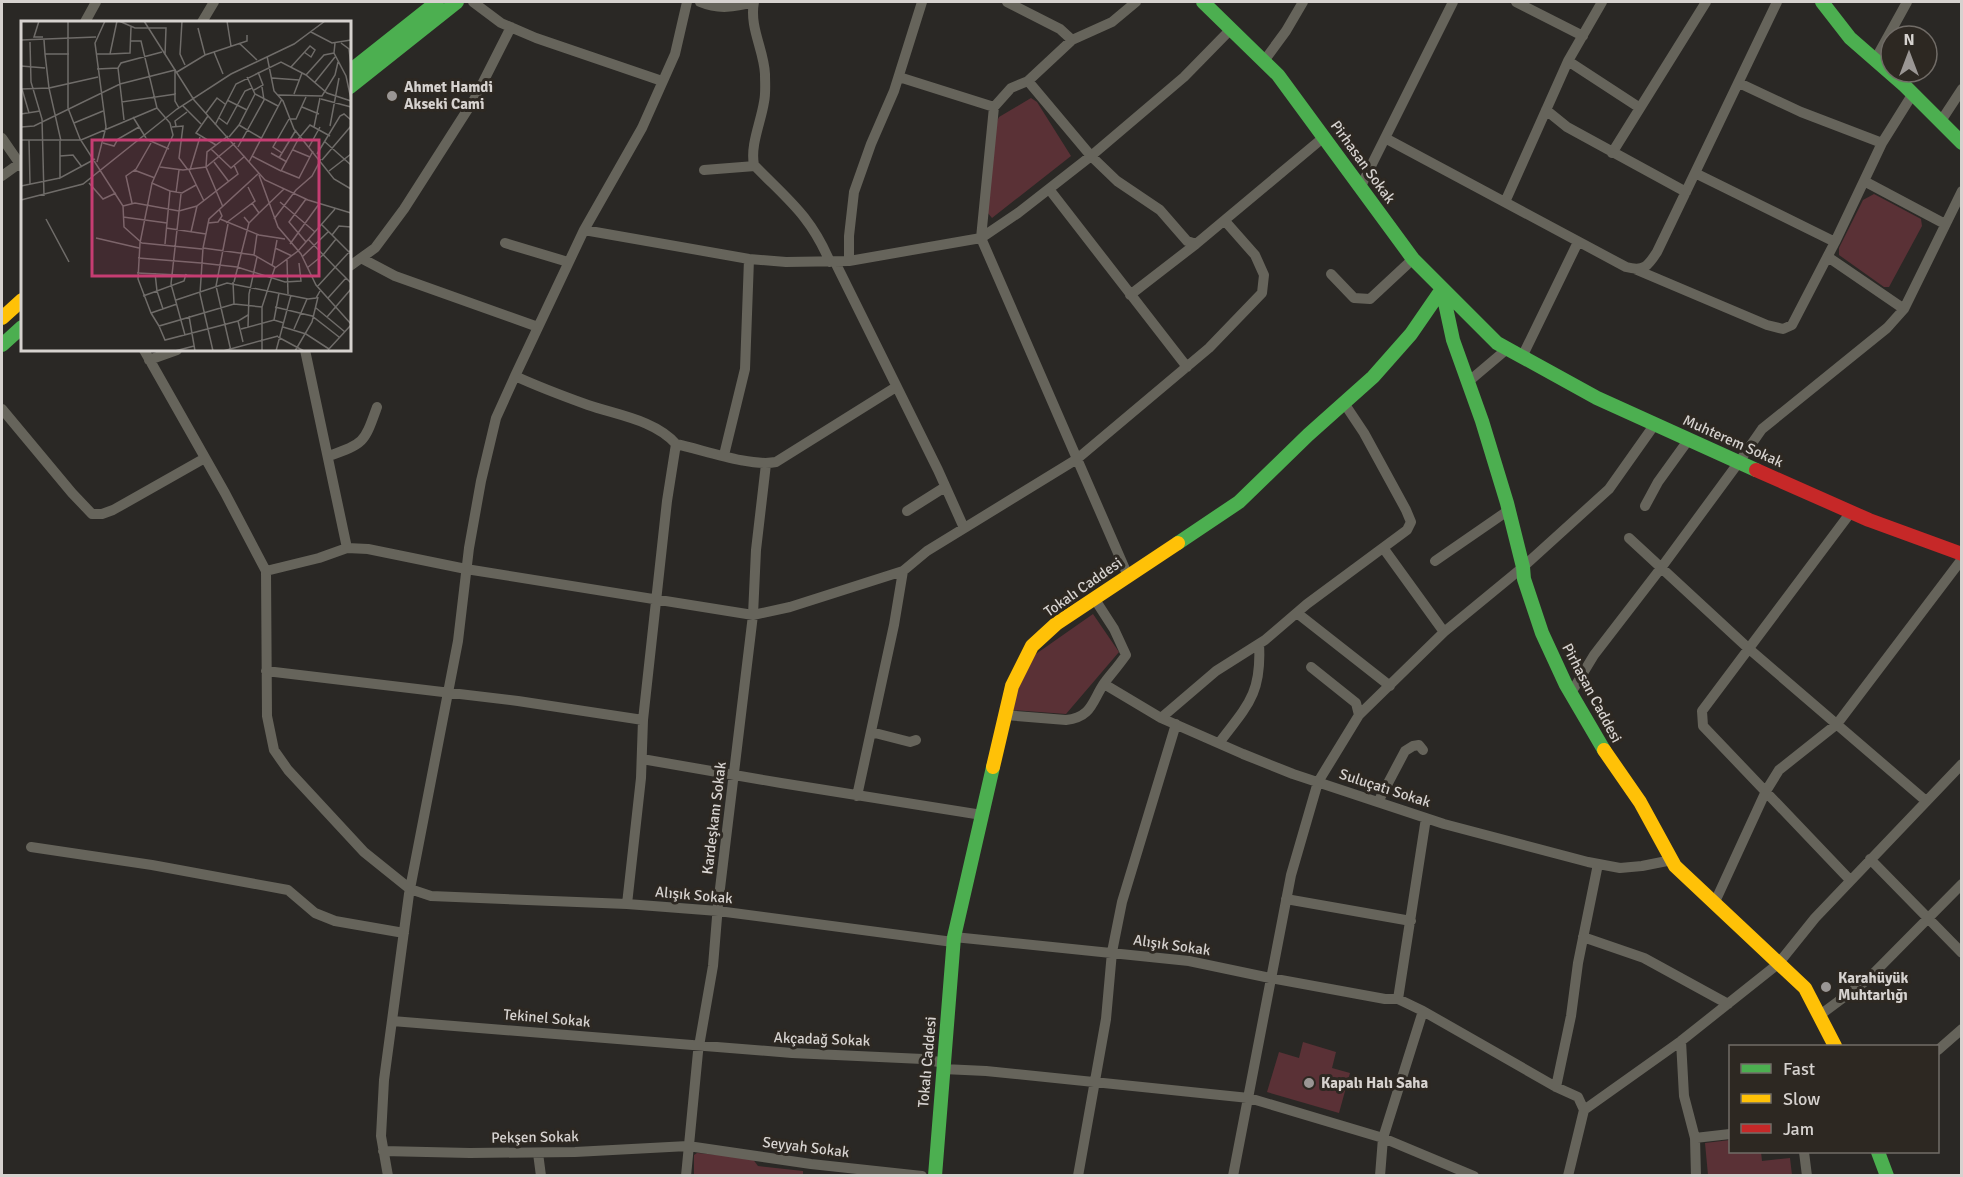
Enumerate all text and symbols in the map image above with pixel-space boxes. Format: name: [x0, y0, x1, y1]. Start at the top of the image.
inset map: [21, 21, 351, 351]
north arrow: [1879, 24, 1939, 84]
text: N: [1903, 30, 1915, 50]
place label: Ahmet Hamdi Akseki Cami: [404, 78, 493, 113]
marker: Ahmet Hamdi Akseki Cami: [385, 89, 399, 103]
street label: Pirhasan Sokak: [1327, 117, 1399, 207]
street label: Muhterem Sokak: [1680, 411, 1786, 471]
street label: Tokalı Caddesi: [1040, 553, 1126, 621]
street label: Pirhasan Caddesi: [1558, 640, 1626, 746]
street label: Kardeşkanı Sokak: [698, 760, 730, 875]
street label: Suluçatı Sokak: [1337, 765, 1433, 811]
street label: Alışık Sokak: [655, 883, 734, 907]
street label: Alışık Sokak: [1132, 931, 1212, 959]
place label: Karahüyük Muhtarlığı: [1838, 969, 1909, 1004]
marker: Karahüyük Muhtarlığı: [1819, 980, 1833, 994]
street label: Tekinel Sokak: [503, 1005, 592, 1031]
street label: Tokalı Caddesi: [914, 1016, 940, 1108]
street label: Akçadağ Sokak: [773, 1028, 871, 1050]
legend: [1729, 1045, 1939, 1153]
text: Fast: [1783, 1058, 1815, 1080]
place label: Kapalı Halı Saha: [1321, 1074, 1429, 1092]
marker: Kapalı Halı Saha: [1302, 1076, 1316, 1090]
text: Slow: [1783, 1088, 1820, 1110]
text: Jam: [1783, 1118, 1814, 1140]
street label: Pekşen Sokak: [491, 1127, 579, 1147]
street label: Seyyah Sokak: [762, 1133, 851, 1161]

